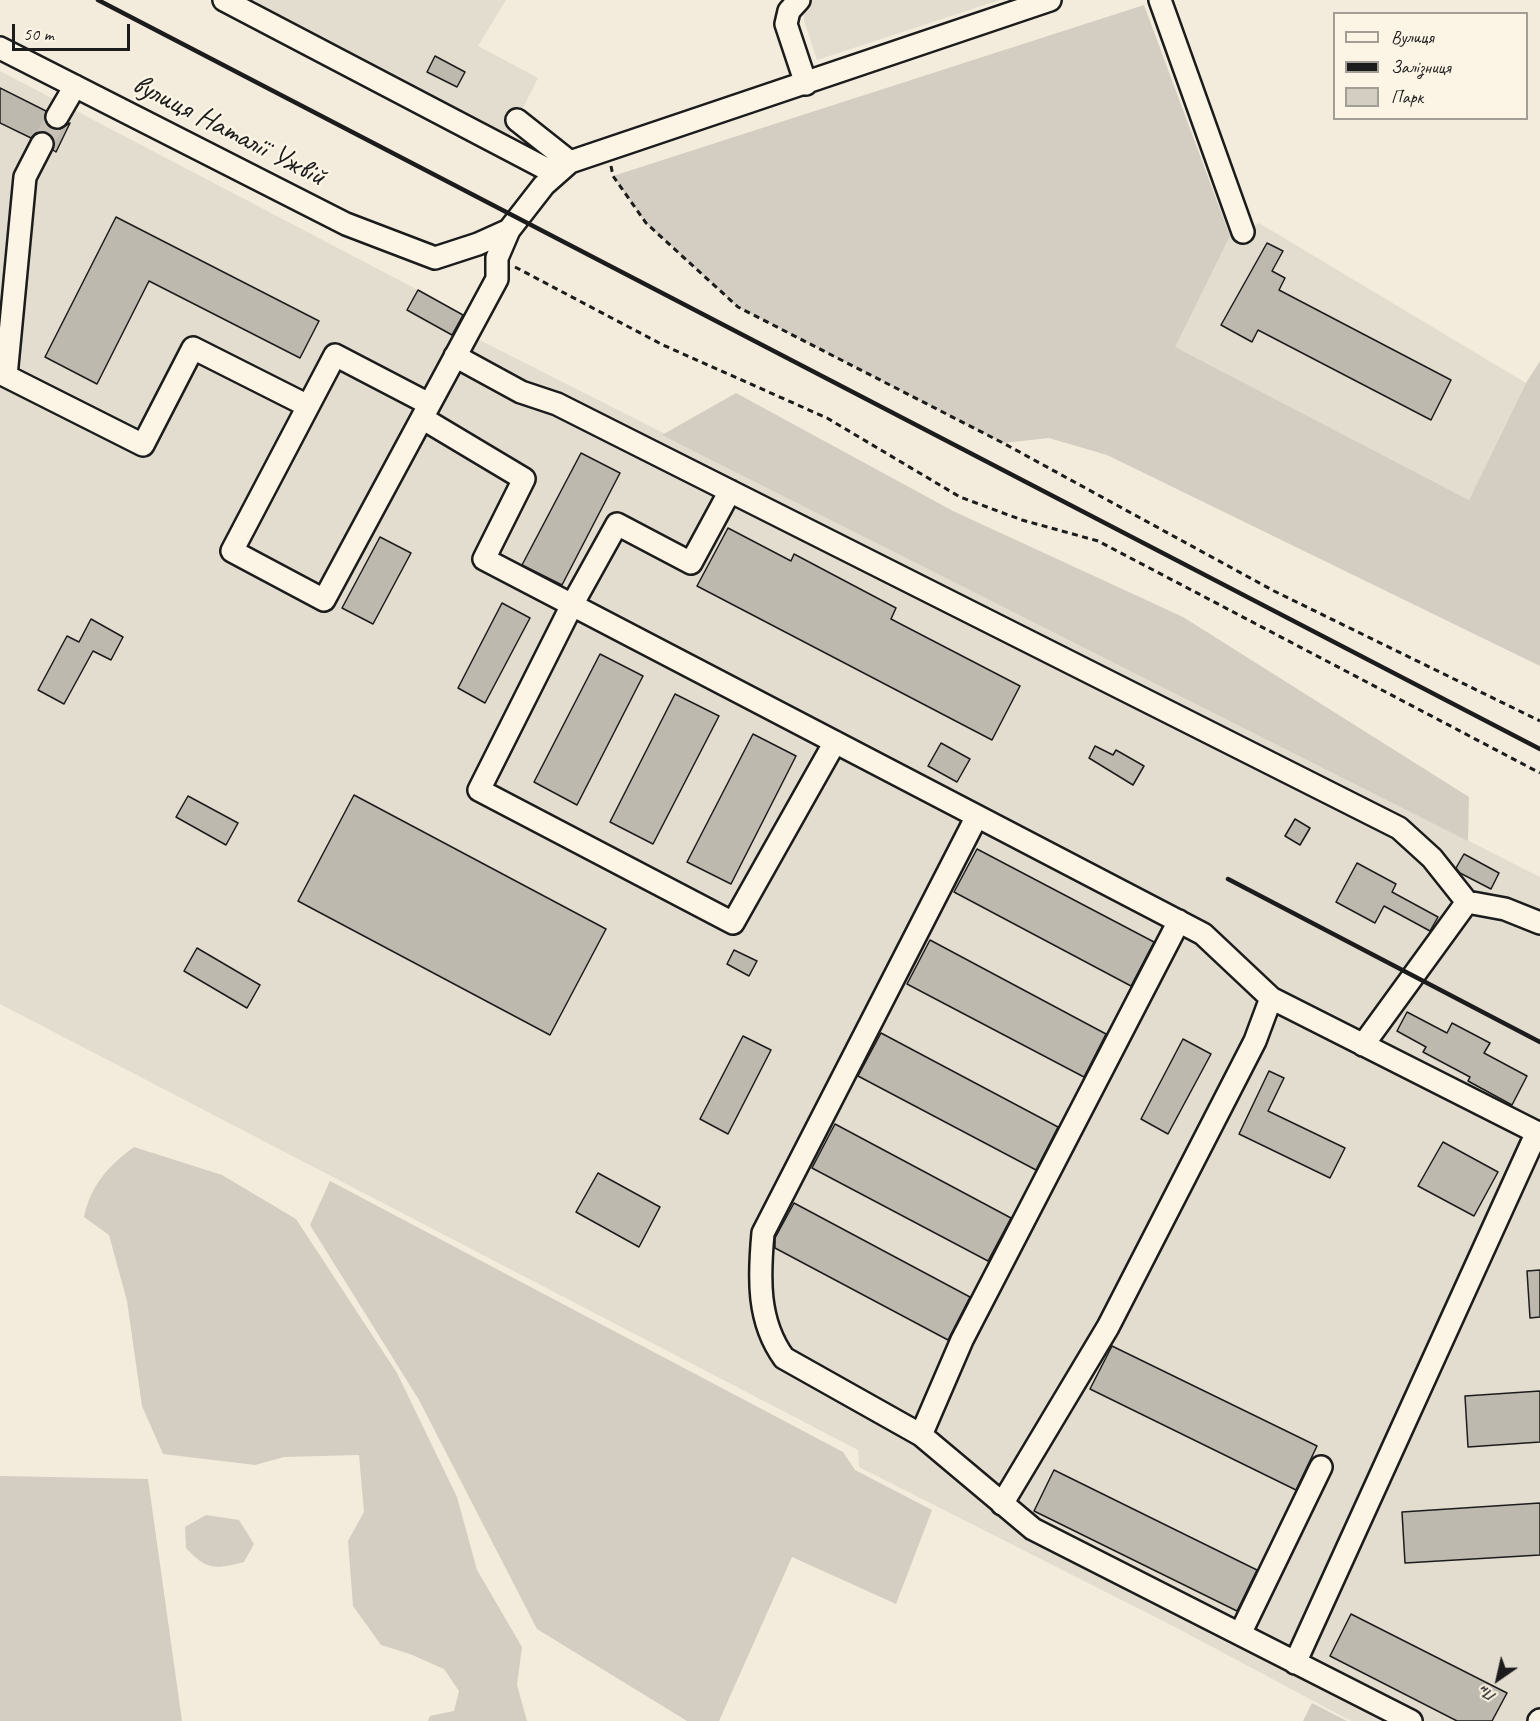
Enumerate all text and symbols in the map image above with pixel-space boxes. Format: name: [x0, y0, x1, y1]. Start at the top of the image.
scale bar: [15, 12, 134, 50]
legend: [1333, 12, 1528, 120]
text: 50 m: [23, 23, 54, 45]
text: Вулиця: [1391, 26, 1434, 48]
text: Залізниця: [1391, 56, 1451, 78]
street label: вулиця Наталії Ужвій: [126, 67, 332, 195]
text: Парк: [1391, 86, 1423, 108]
north arrow: [1468, 1649, 1528, 1709]
text: Пн: [1475, 1681, 1500, 1707]

